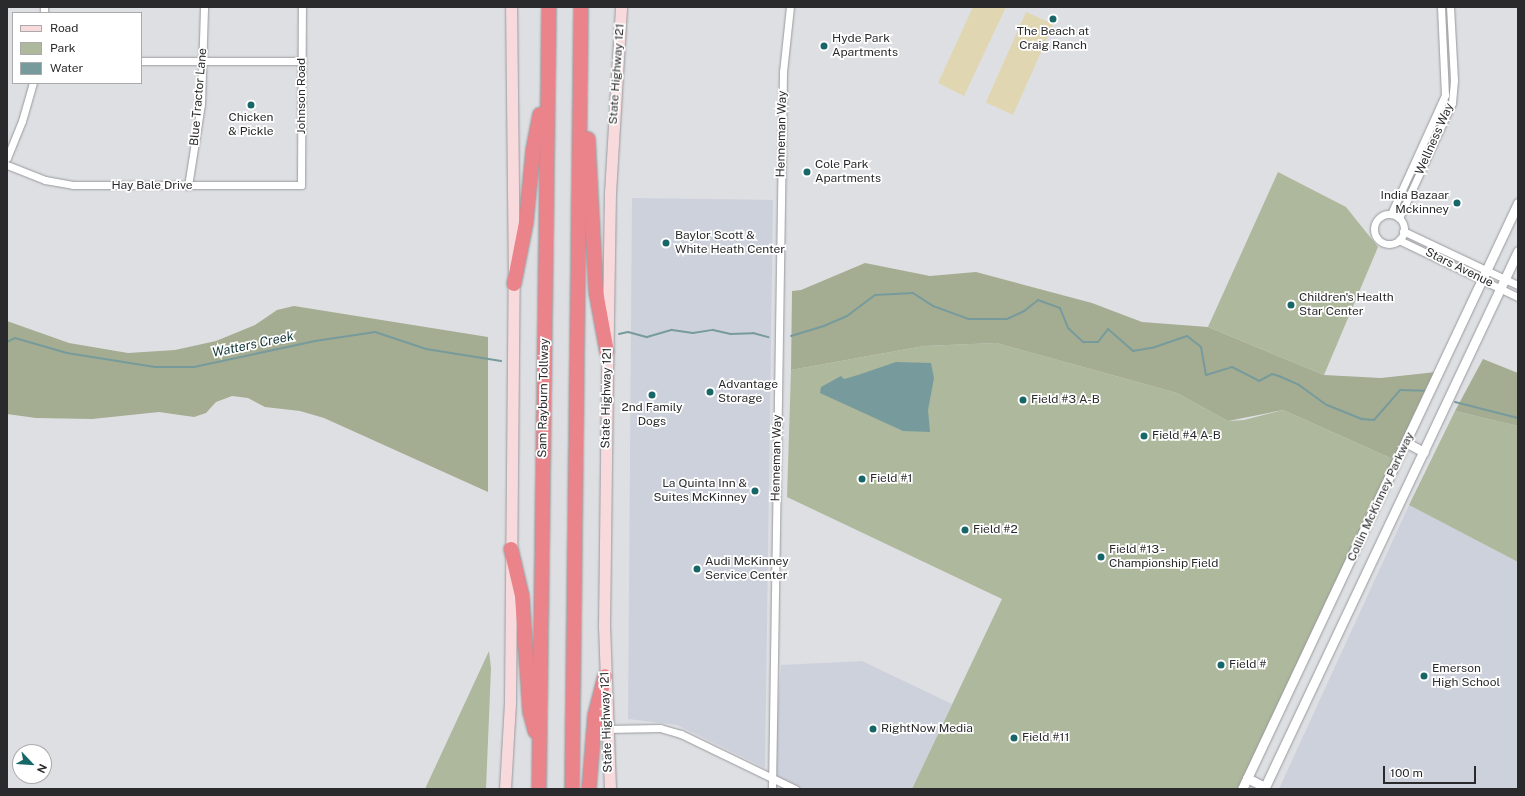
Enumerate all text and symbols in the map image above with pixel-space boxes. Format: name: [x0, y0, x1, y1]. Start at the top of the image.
legend: [12, 12, 142, 84]
marker: The Beach at Craig Ranch: [1048, 14, 1058, 24]
text: Road: [50, 21, 78, 35]
street label: State Highway 121: [606, 23, 628, 125]
place label: The Beach at Craig Ranch: [1017, 25, 1089, 53]
place label: Hyde Park Apartments: [832, 32, 898, 60]
text: Park: [50, 41, 76, 55]
marker: Hyde Park Apartments: [819, 41, 829, 51]
street label: Blue Tractor Lane: [188, 47, 210, 147]
street label: Johnson Road: [295, 58, 309, 134]
text: Water: [50, 61, 83, 75]
street label: Henneman Way: [774, 90, 790, 178]
marker: Chicken & Pickle: [246, 100, 256, 110]
street label: Wellness Way: [1413, 101, 1457, 177]
place label: Chicken & Pickle: [228, 111, 274, 139]
place label: Cole Park Apartments: [815, 158, 881, 186]
marker: Cole Park Apartments: [802, 167, 812, 177]
street label: Hay Bale Drive: [111, 179, 193, 193]
place label: India Bazaar Mckinney: [1380, 189, 1449, 217]
marker: India Bazaar Mckinney: [1452, 198, 1462, 208]
place label: Baylor Scott & White Heath Center: [675, 229, 785, 257]
marker: Baylor Scott & White Heath Center: [660, 237, 672, 249]
street label: Stars Avenue: [1423, 245, 1495, 291]
place label: Children's Health Star Center: [1299, 291, 1394, 319]
marker: Children's Health Star Center: [1286, 300, 1296, 310]
water label: Watters Creek: [211, 329, 295, 361]
street label: Sam Rayburn Tollway: [536, 338, 552, 458]
street label: State Highway 121: [599, 347, 615, 449]
place label: Advantage Storage: [718, 378, 778, 406]
marker: Advantage Storage: [705, 387, 715, 397]
marker: 2nd Family Dogs: [647, 390, 657, 400]
place label: Field #3 A-B: [1031, 393, 1100, 407]
marker: Field #3 A-B: [1018, 395, 1028, 405]
place label: 2nd Family Dogs: [621, 401, 683, 429]
street label: Henneman Way: [769, 414, 785, 502]
place label: Field #4 A-B: [1152, 429, 1221, 443]
street label: Collin McKinney Parkway: [1345, 430, 1417, 564]
marker: Field #4 A-B: [1139, 431, 1149, 441]
place label: Field #1: [870, 472, 912, 486]
marker: Field #1: [857, 474, 867, 484]
place label: La Quinta Inn & Suites McKinney: [653, 477, 747, 505]
marker: La Quinta Inn & Suites McKinney: [750, 486, 760, 496]
place label: Field #2: [973, 523, 1018, 537]
marker: Field #2: [960, 525, 970, 535]
place label: Field #13 - Championship Field: [1109, 543, 1218, 571]
marker: Field #13 - Championship Field: [1096, 552, 1106, 562]
place label: Audi McKinney Service Center: [705, 555, 789, 583]
marker: Audi McKinney Service Center: [692, 564, 702, 574]
place label: Field #: [1229, 658, 1267, 672]
marker: Field #: [1216, 660, 1226, 670]
place label: Emerson High School: [1432, 662, 1500, 690]
street label: State Highway 121: [598, 671, 616, 773]
marker: Emerson High School: [1419, 671, 1429, 681]
place label: RightNow Media: [881, 722, 973, 736]
marker: RightNow Media: [868, 724, 878, 734]
place label: Field #11: [1022, 731, 1069, 745]
marker: Field #11: [1009, 733, 1019, 743]
north arrow: [12, 744, 52, 784]
scale bar: [1385, 758, 1478, 784]
text: N: [35, 762, 49, 775]
text: 100 m: [1390, 766, 1423, 780]

